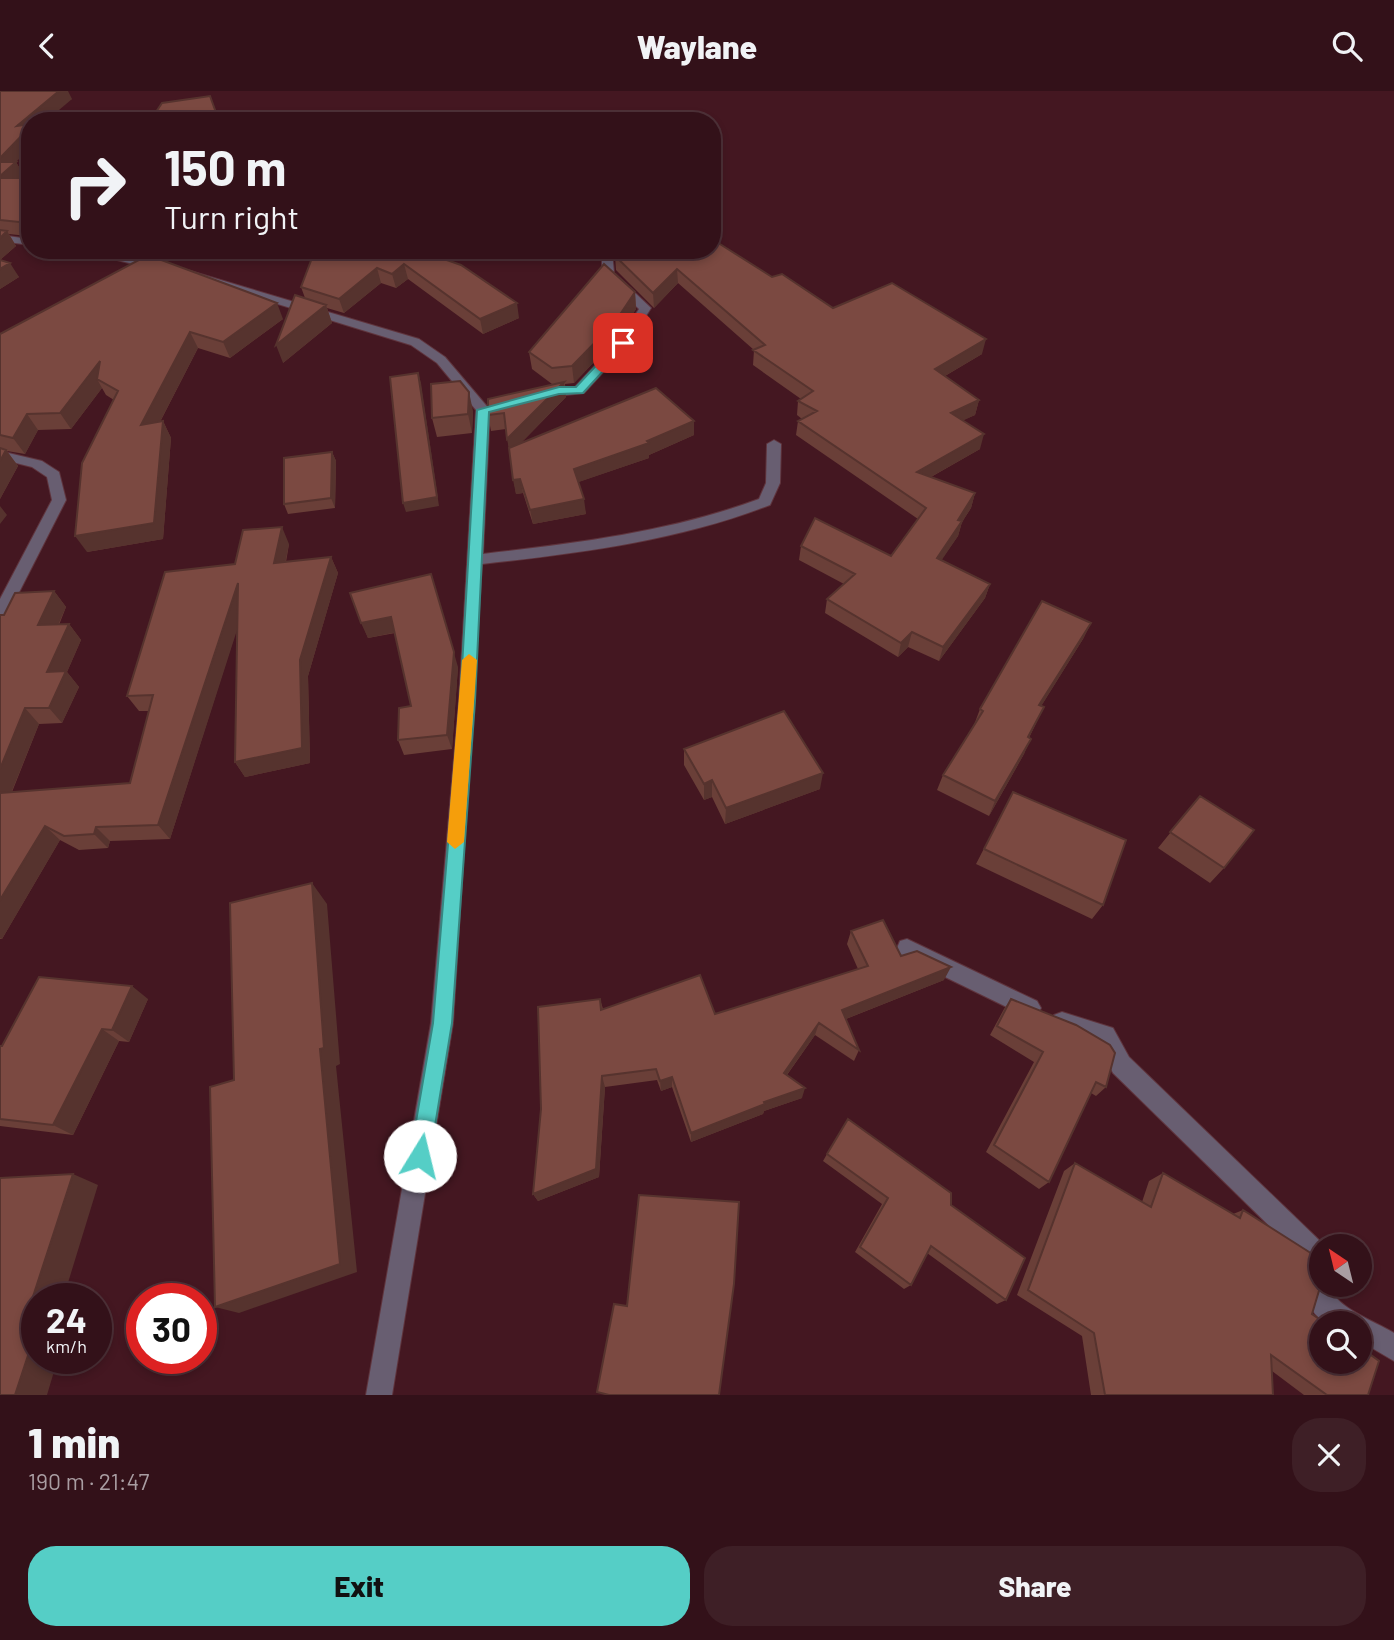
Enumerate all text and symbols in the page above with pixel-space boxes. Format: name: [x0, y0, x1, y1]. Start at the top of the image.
icon: back: [28, 27, 66, 65]
text: Waylane: [637, 27, 757, 65]
icon: search: [1328, 27, 1366, 65]
text: 150 m: [164, 137, 286, 196]
icon: right: [49, 140, 140, 231]
text: Turn right: [164, 197, 299, 235]
pin: [593, 313, 653, 373]
icon: arrive: [604, 324, 642, 362]
position arrow: [383, 1119, 457, 1193]
north arrow: [1309, 1234, 1372, 1297]
map controls: [1309, 1234, 1372, 1374]
speed limit sign: 30: [126, 1283, 217, 1374]
text: 24: [46, 1298, 87, 1340]
button: search: [1309, 1311, 1372, 1374]
text: km/h: [46, 1335, 87, 1357]
text: 1 min: [28, 1416, 120, 1466]
button: close: [1292, 1418, 1366, 1492]
text: 190 m · 21:47: [28, 1467, 149, 1495]
button: Exit: [28, 1546, 690, 1626]
button: Share: [704, 1546, 1366, 1626]

